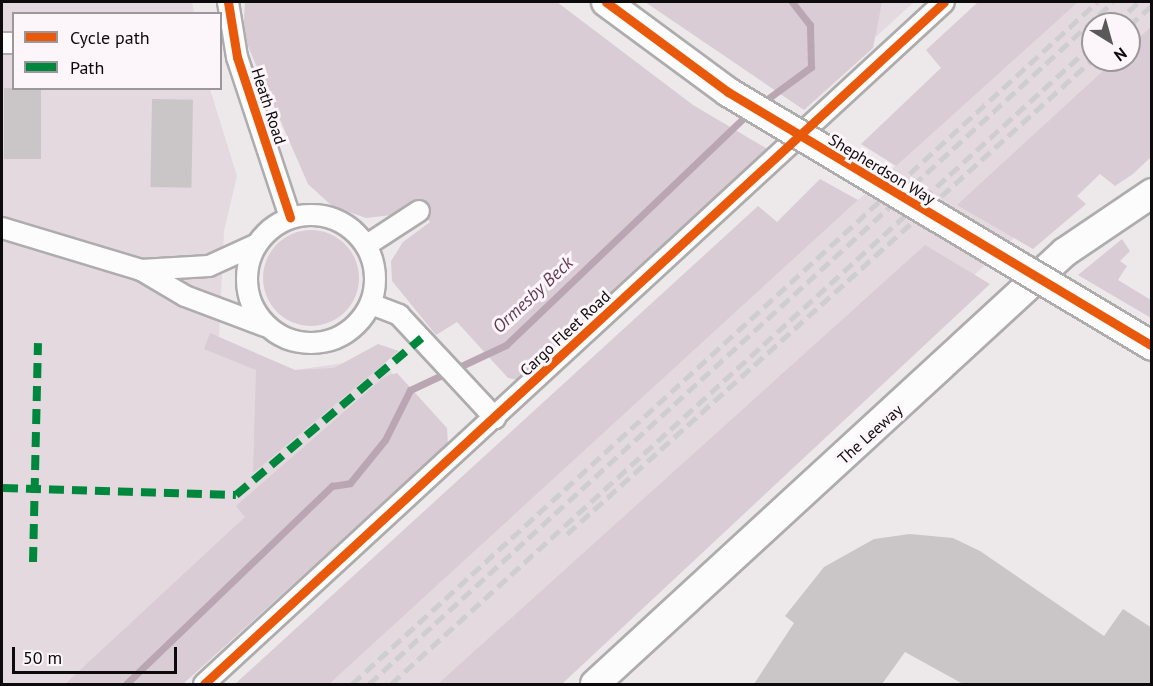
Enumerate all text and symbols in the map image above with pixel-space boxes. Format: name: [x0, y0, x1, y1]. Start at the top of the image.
legend: [12, 12, 222, 90]
north arrow: [1081, 12, 1141, 72]
text: Cycle path: [70, 26, 150, 49]
text: N: [1110, 44, 1131, 66]
text: Path: [70, 56, 104, 79]
street label: Heath Road: [248, 65, 290, 147]
street label: Shepherdson Way: [825, 130, 939, 208]
water label: Ormesby Beck: [488, 252, 578, 338]
street label: Cargo Fleet Road: [516, 286, 614, 380]
street label: The Leeway: [834, 400, 906, 468]
scale bar: [15, 635, 180, 673]
text: 50 m: [23, 646, 62, 669]

